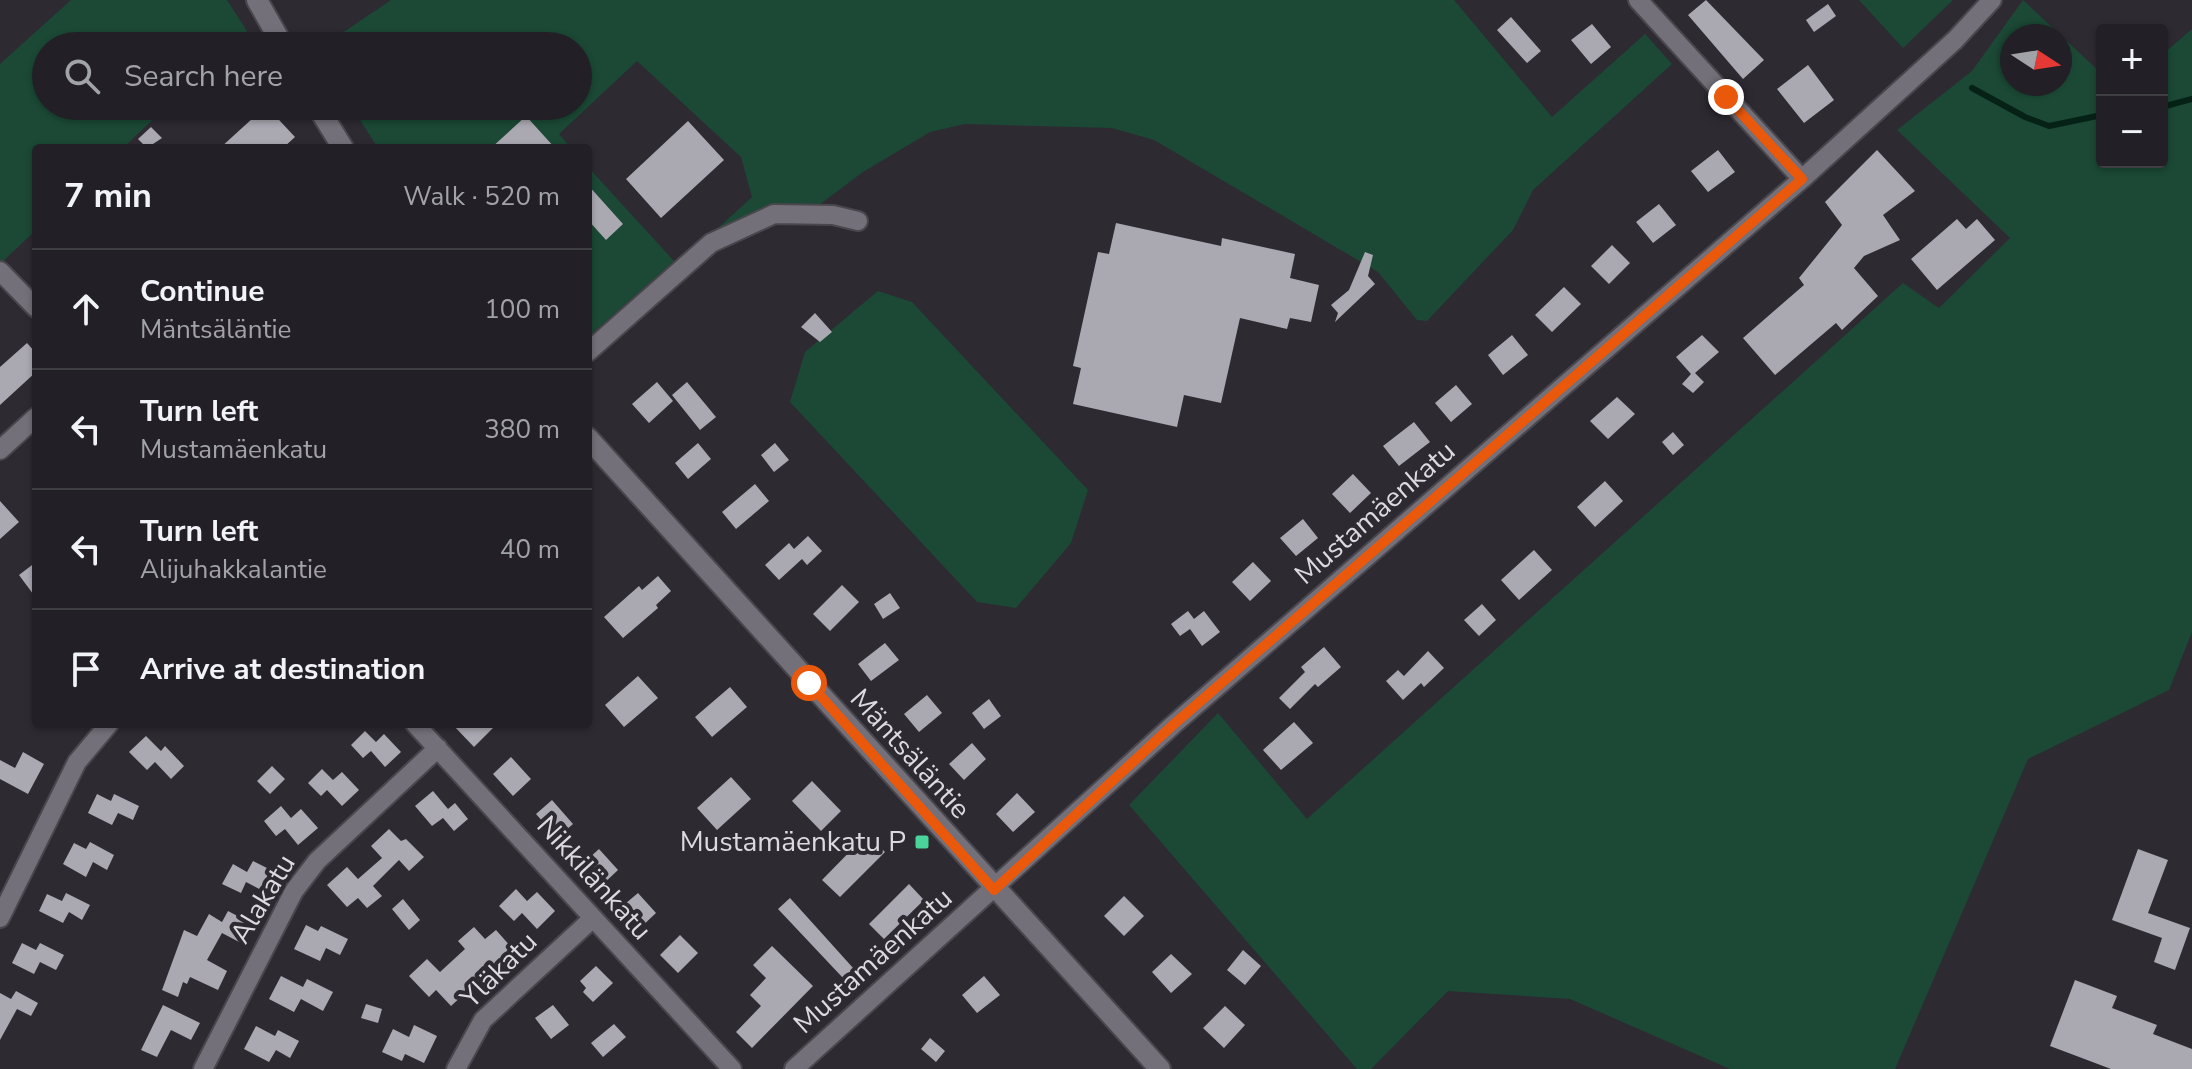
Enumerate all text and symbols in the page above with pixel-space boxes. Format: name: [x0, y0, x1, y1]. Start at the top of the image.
north arrow: [2000, 24, 2072, 96]
map controls: [2096, 24, 2168, 168]
button: +: [2096, 24, 2168, 96]
search box: [32, 32, 592, 120]
icon: search: [60, 54, 104, 98]
text: Search here: [124, 56, 283, 97]
route end: [1708, 79, 1744, 115]
button: −: [2096, 96, 2168, 168]
text: 7 min: [64, 173, 152, 219]
text: Walk · 520 m: [403, 179, 560, 214]
text: Continue: [140, 271, 265, 312]
icon: ahead: [64, 287, 108, 331]
text: 100 m: [484, 292, 560, 327]
text: Mäntsäläntie: [140, 312, 291, 347]
text: Turn left: [140, 391, 258, 432]
icon: left: [64, 407, 108, 451]
text: 380 m: [484, 412, 560, 447]
text: Mustamäenkatu: [140, 432, 327, 467]
street label: Mustamäenkatu: [1287, 433, 1463, 593]
text: Turn left: [140, 511, 258, 552]
icon: left: [64, 527, 108, 571]
text: 40 m: [500, 532, 560, 567]
text: Alijuhakkalantie: [140, 552, 327, 587]
icon: arrive: [64, 647, 108, 691]
text: Arrive at destination: [140, 649, 425, 690]
route start: [791, 665, 827, 701]
street label: Mäntsäläntie: [841, 681, 979, 827]
street label: Nikkilänkatu: [528, 808, 660, 948]
place label: Mustamäenkatu P: [680, 823, 906, 861]
marker: Mustamäenkatu P: [913, 833, 931, 851]
street label: Alakatu: [222, 847, 304, 951]
street label: Mustamäenkatu: [785, 879, 961, 1043]
street label: Yläkatu: [452, 923, 546, 1017]

